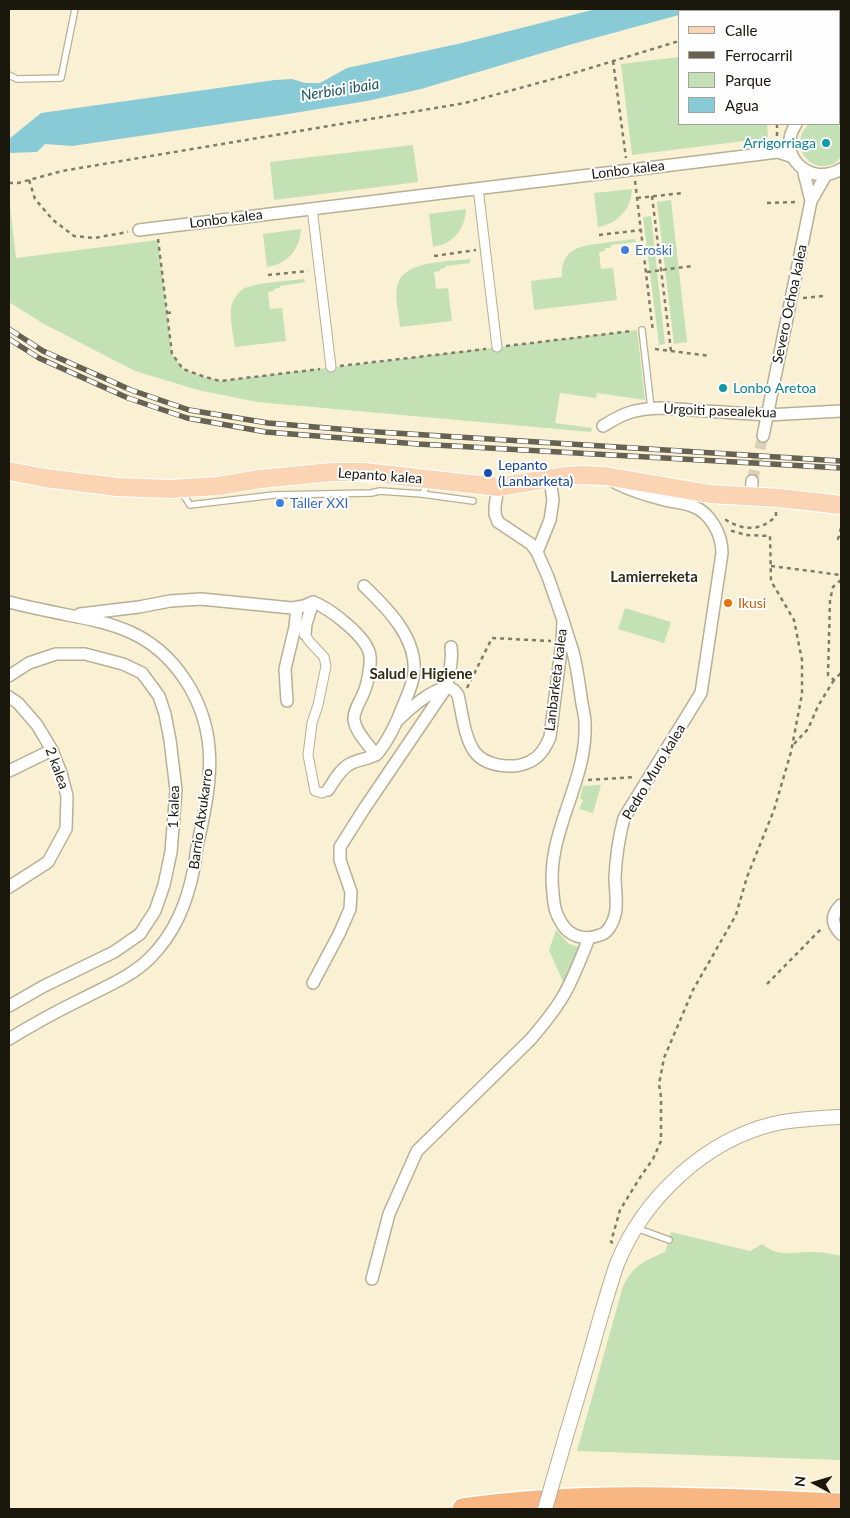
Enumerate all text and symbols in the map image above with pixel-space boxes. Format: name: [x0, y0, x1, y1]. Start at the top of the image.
legend: [678, 10, 840, 125]
text: Calle: [725, 21, 757, 39]
text: Ferrocarril: [725, 46, 793, 64]
text: Parque: [725, 71, 771, 89]
water label: Nerbioi ibaia: [300, 75, 380, 105]
text: Agua: [725, 96, 759, 114]
place label: Arrigorriaga: [743, 135, 816, 151]
marker: Arrigorriaga: [820, 137, 832, 149]
street label: Lonbo kalea: [590, 157, 666, 183]
street label: Lonbo kalea: [188, 206, 264, 232]
place label: Eroski: [635, 242, 672, 258]
street label: Severo Ochoa kalea: [769, 243, 811, 365]
marker: Eroski: [619, 244, 631, 256]
place label: Lonbo Aretoa: [733, 380, 816, 396]
marker: Lonbo Aretoa: [717, 382, 729, 394]
street label: Urgoiti pasealekua: [663, 401, 777, 421]
place label: Lepanto (Lanbarketa): [498, 457, 573, 490]
street label: Lepanto kalea: [337, 465, 423, 487]
marker: Lepanto (Lanbarketa): [482, 467, 494, 479]
place label: Taller XXI: [290, 495, 348, 511]
marker: Taller XXI: [274, 497, 286, 509]
district label: Lamierreketa: [610, 568, 698, 586]
place label: Ikusi: [738, 595, 766, 611]
marker: Ikusi: [722, 597, 734, 609]
street label: Lanbarketa kalea: [541, 628, 571, 732]
district label: Salud e Higiene: [369, 665, 473, 683]
street label: Pedro Muro kalea: [619, 721, 689, 823]
street label: 2 kalea: [42, 745, 72, 791]
street label: Barrio Atxukarro: [186, 767, 216, 871]
street label: 1 kalea: [165, 785, 183, 829]
north arrow: [790, 1458, 840, 1508]
text: N: [791, 1475, 809, 1488]

